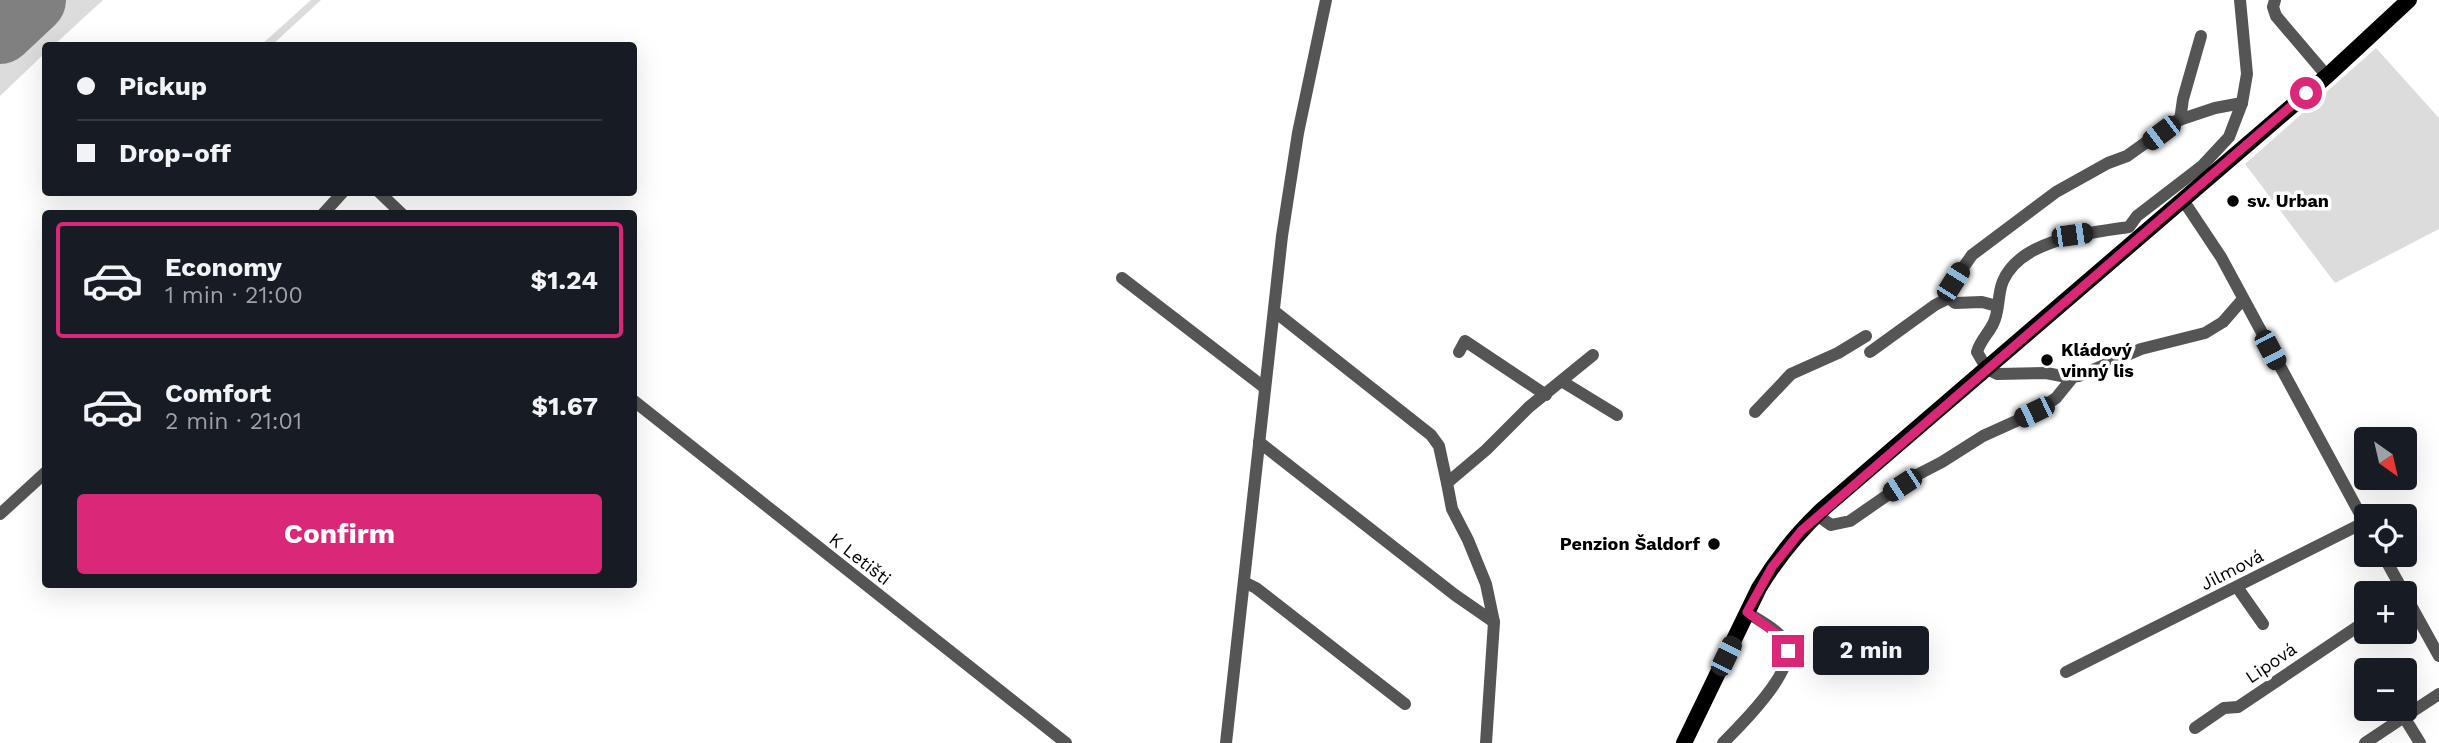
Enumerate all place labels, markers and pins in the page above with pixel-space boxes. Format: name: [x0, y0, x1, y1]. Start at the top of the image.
place label: sv. Urban: [2247, 190, 2329, 211]
marker: sv. Urban: [2225, 193, 2241, 209]
place label: Kládový vinný lis: [2060, 339, 2134, 381]
marker: Kládový vinný lis: [2039, 352, 2055, 368]
place label: Penzion Šaldorf: [1560, 533, 1701, 554]
marker: Penzion Šaldorf: [1706, 536, 1722, 552]

